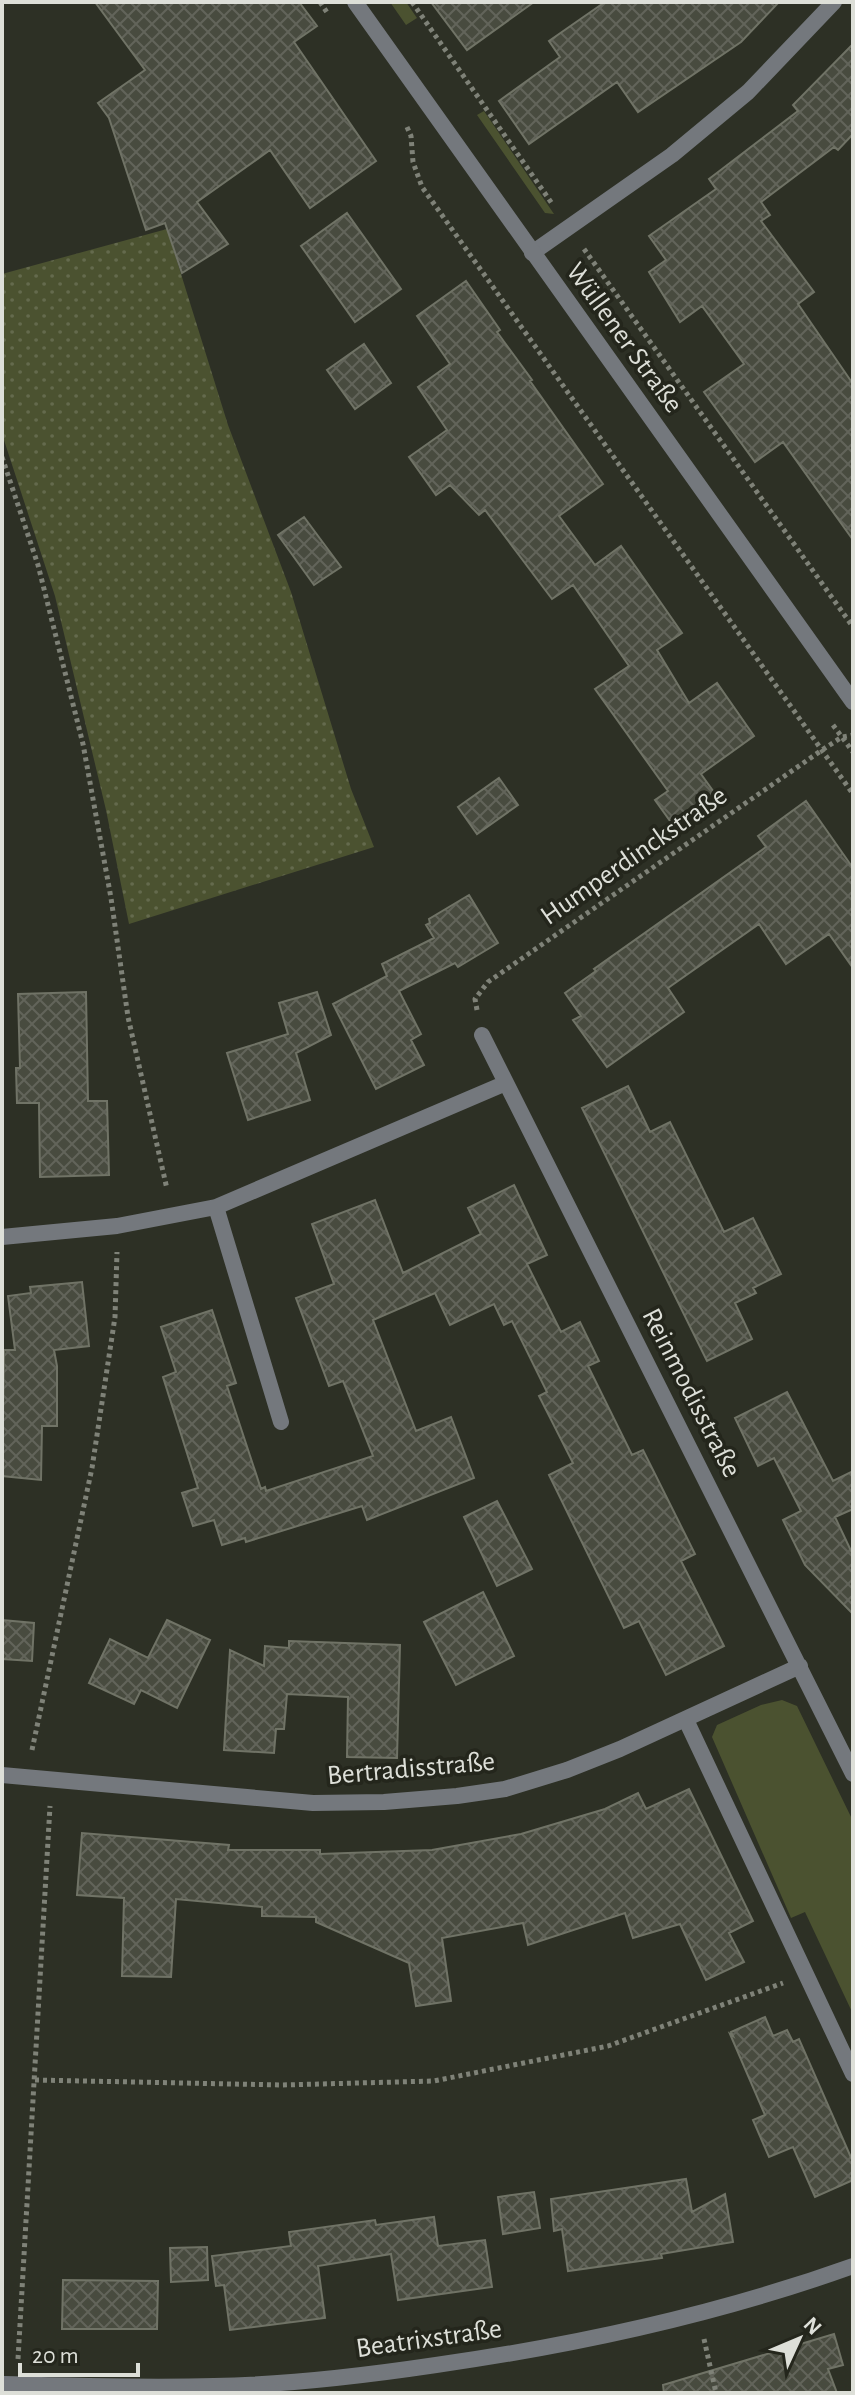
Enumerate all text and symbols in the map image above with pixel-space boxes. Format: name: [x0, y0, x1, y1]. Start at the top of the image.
street label: Wüllener Straße: [560, 258, 688, 418]
street label: Humperdinckstraße: [536, 781, 732, 931]
street label: Reinmodisstraße: [636, 1304, 746, 1482]
street label: Bertradisstraße: [326, 1748, 496, 1790]
north arrow: [759, 2299, 839, 2379]
text: N: [799, 2313, 826, 2339]
street label: Beatrixstraße: [354, 2315, 504, 2363]
scale bar: [20, 2327, 138, 2377]
text: 20 m: [32, 2344, 79, 2368]

